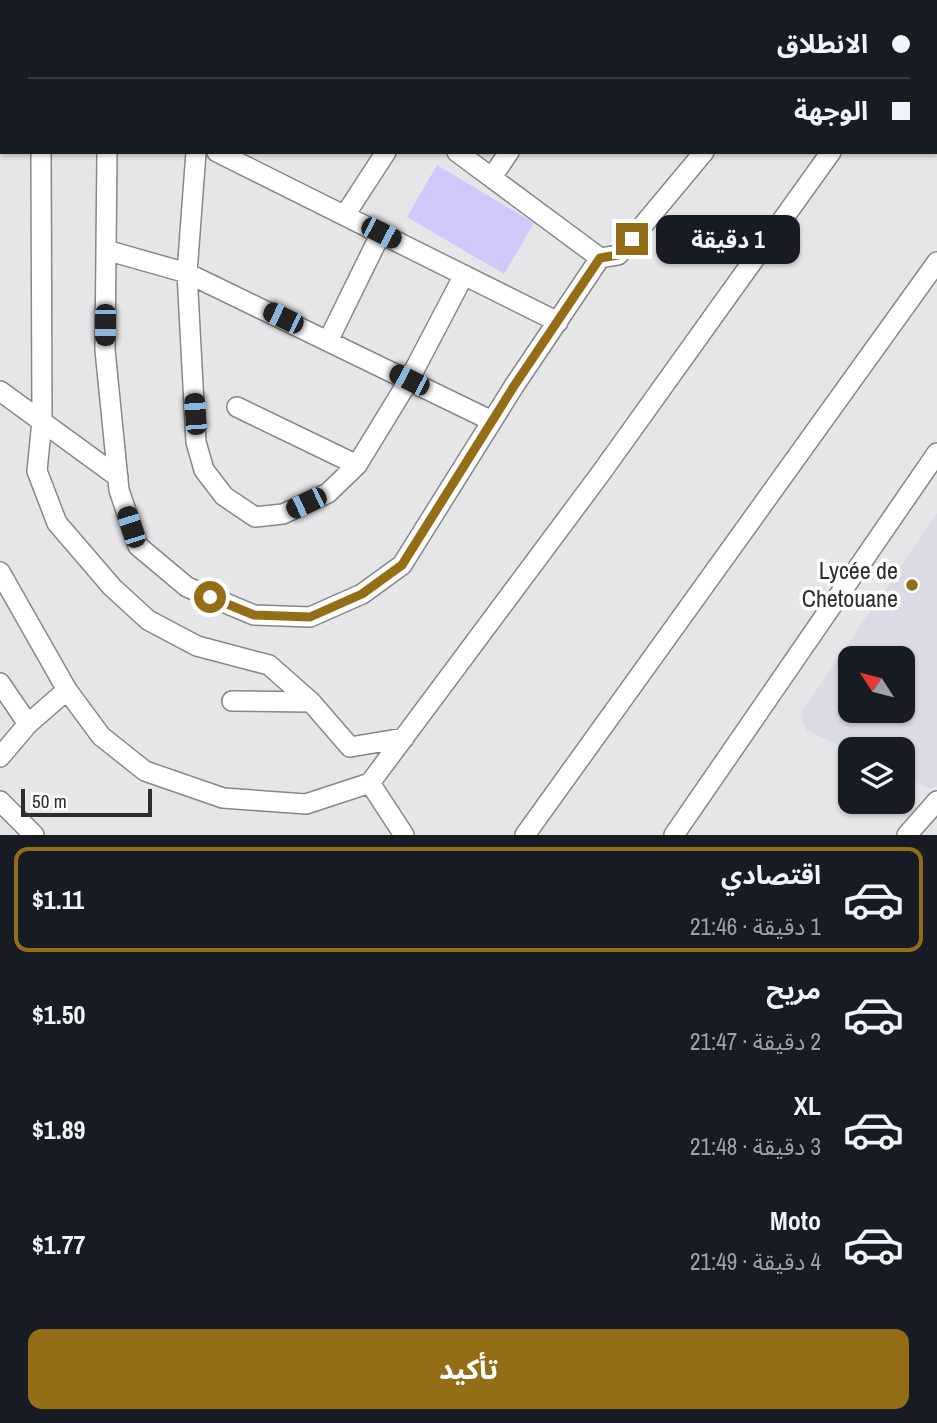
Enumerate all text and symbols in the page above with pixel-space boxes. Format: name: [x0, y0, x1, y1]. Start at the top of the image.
text: الانطلاق: [777, 26, 868, 61]
text: الوجهة: [794, 93, 868, 128]
car: [358, 214, 405, 252]
callout: 1 دقيقة: [656, 215, 800, 264]
route end: [616, 223, 648, 255]
text: 1 دقيقة: [691, 224, 765, 255]
car: [260, 299, 307, 337]
car: [95, 304, 116, 346]
car: [386, 361, 433, 399]
car: [184, 392, 207, 436]
car: [283, 484, 330, 522]
car: [115, 504, 148, 550]
place label: Lycée de Chetouane: [802, 554, 898, 614]
marker: Lycée de Chetouane: [904, 577, 920, 593]
route start: [194, 581, 226, 613]
north arrow: [838, 646, 915, 723]
map controls: [838, 646, 915, 814]
button: layers: [838, 737, 915, 814]
scale bar: [21, 786, 152, 818]
text: 50 m: [32, 788, 67, 814]
text: اقتصادي: [721, 857, 821, 892]
icon: car: [842, 868, 905, 931]
text: $1.11: [32, 882, 84, 917]
text: 1 دقيقة · 21:46: [690, 911, 821, 942]
text: مريح: [766, 972, 821, 1007]
icon: car: [842, 983, 905, 1046]
text: $1.50: [32, 997, 85, 1032]
text: 2 دقيقة · 21:47: [690, 1026, 821, 1057]
text: XL: [794, 1088, 821, 1123]
icon: car: [842, 1098, 905, 1161]
text: $1.89: [32, 1112, 85, 1147]
text: 3 دقيقة · 21:48: [690, 1131, 821, 1162]
text: Moto: [770, 1203, 821, 1238]
icon: car: [842, 1213, 905, 1276]
text: $1.77: [32, 1227, 85, 1262]
text: 4 دقيقة · 21:49: [690, 1246, 821, 1277]
button: تأكيد: [28, 1329, 909, 1409]

